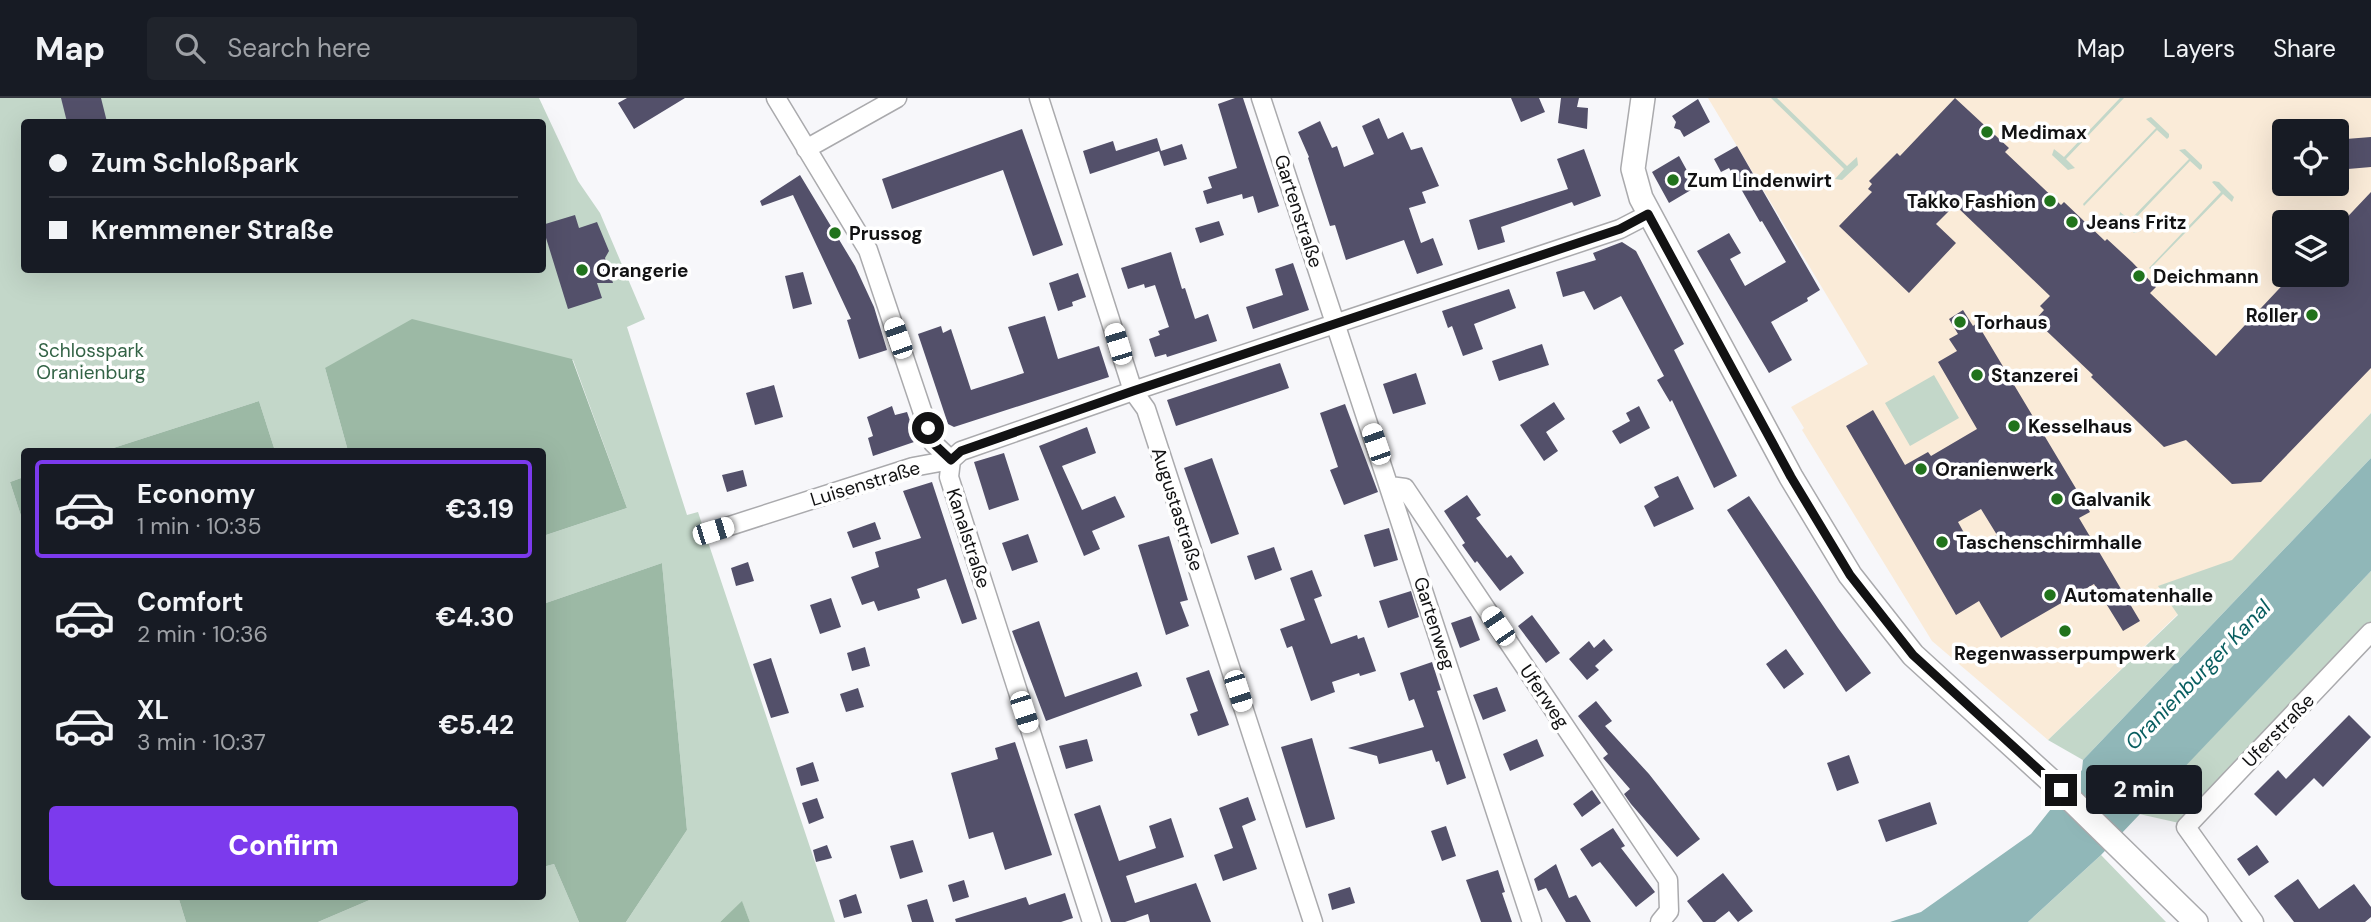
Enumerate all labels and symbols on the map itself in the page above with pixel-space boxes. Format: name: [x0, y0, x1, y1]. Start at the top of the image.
place label: Medimax: [2001, 120, 2087, 145]
marker: Medimax: [1979, 124, 1995, 140]
street label: Gartenstraße: [1268, 151, 1329, 271]
place label: Zum Lindenwirt: [1687, 168, 1832, 193]
marker: Zum Lindenwirt: [1665, 172, 1681, 188]
place label: Takko Fashion: [1907, 189, 2036, 214]
marker: Takko Fashion: [2042, 193, 2058, 209]
place label: Jeans Fritz: [2086, 210, 2186, 235]
marker: Jeans Fritz: [2064, 214, 2080, 230]
place label: Prussog: [849, 221, 923, 246]
marker: Prussog: [827, 225, 843, 241]
place label: Orangerie: [596, 258, 688, 283]
marker: Orangerie: [574, 262, 590, 278]
place label: Deichmann: [2153, 264, 2259, 289]
marker: Deichmann: [2131, 268, 2147, 284]
place label: Roller: [2246, 303, 2298, 328]
marker: Roller: [2304, 307, 2320, 323]
place label: Torhaus: [1974, 310, 2048, 335]
marker: Torhaus: [1952, 314, 1968, 330]
car: [882, 315, 915, 361]
car: [1102, 321, 1135, 367]
park label: Schlosspark Oranienburg: [36, 338, 146, 385]
place label: Stanzerei: [1991, 363, 2079, 388]
marker: Stanzerei: [1969, 367, 1985, 383]
route start: [912, 412, 944, 444]
place label: Kesselhaus: [2028, 414, 2132, 439]
marker: Kesselhaus: [2006, 418, 2022, 434]
car: [1360, 421, 1393, 467]
street label: Augustastraße: [1146, 444, 1209, 574]
street label: Luisenstraße: [807, 455, 923, 512]
place label: Oranienwerk: [1935, 457, 2054, 482]
marker: Oranienwerk: [1913, 461, 1929, 477]
street label: Kanalstraße: [941, 485, 996, 591]
place label: Galvanik: [2071, 487, 2151, 512]
marker: Galvanik: [2049, 491, 2065, 507]
car: [690, 515, 737, 547]
place label: Taschenschirmhalle: [1956, 530, 2142, 555]
marker: Taschenschirmhalle: [1934, 534, 1950, 550]
street label: Gartenweg: [1408, 574, 1461, 673]
place label: Automatenhalle: [2064, 583, 2213, 608]
marker: Automatenhalle: [2042, 587, 2058, 603]
water label: Oranienburger Kanal: [2119, 594, 2277, 756]
car: [1478, 603, 1519, 649]
marker: Regenwasserpumpwerk: [2057, 623, 2073, 639]
place label: Regenwasserpumpwerk: [1954, 641, 2176, 666]
street label: Uferweg: [1514, 660, 1575, 733]
car: [1222, 668, 1255, 714]
street label: Uferstraße: [2237, 688, 2320, 773]
car: [1008, 689, 1041, 735]
callout: 2 min: [2086, 766, 2201, 814]
route end: [2045, 774, 2077, 806]

